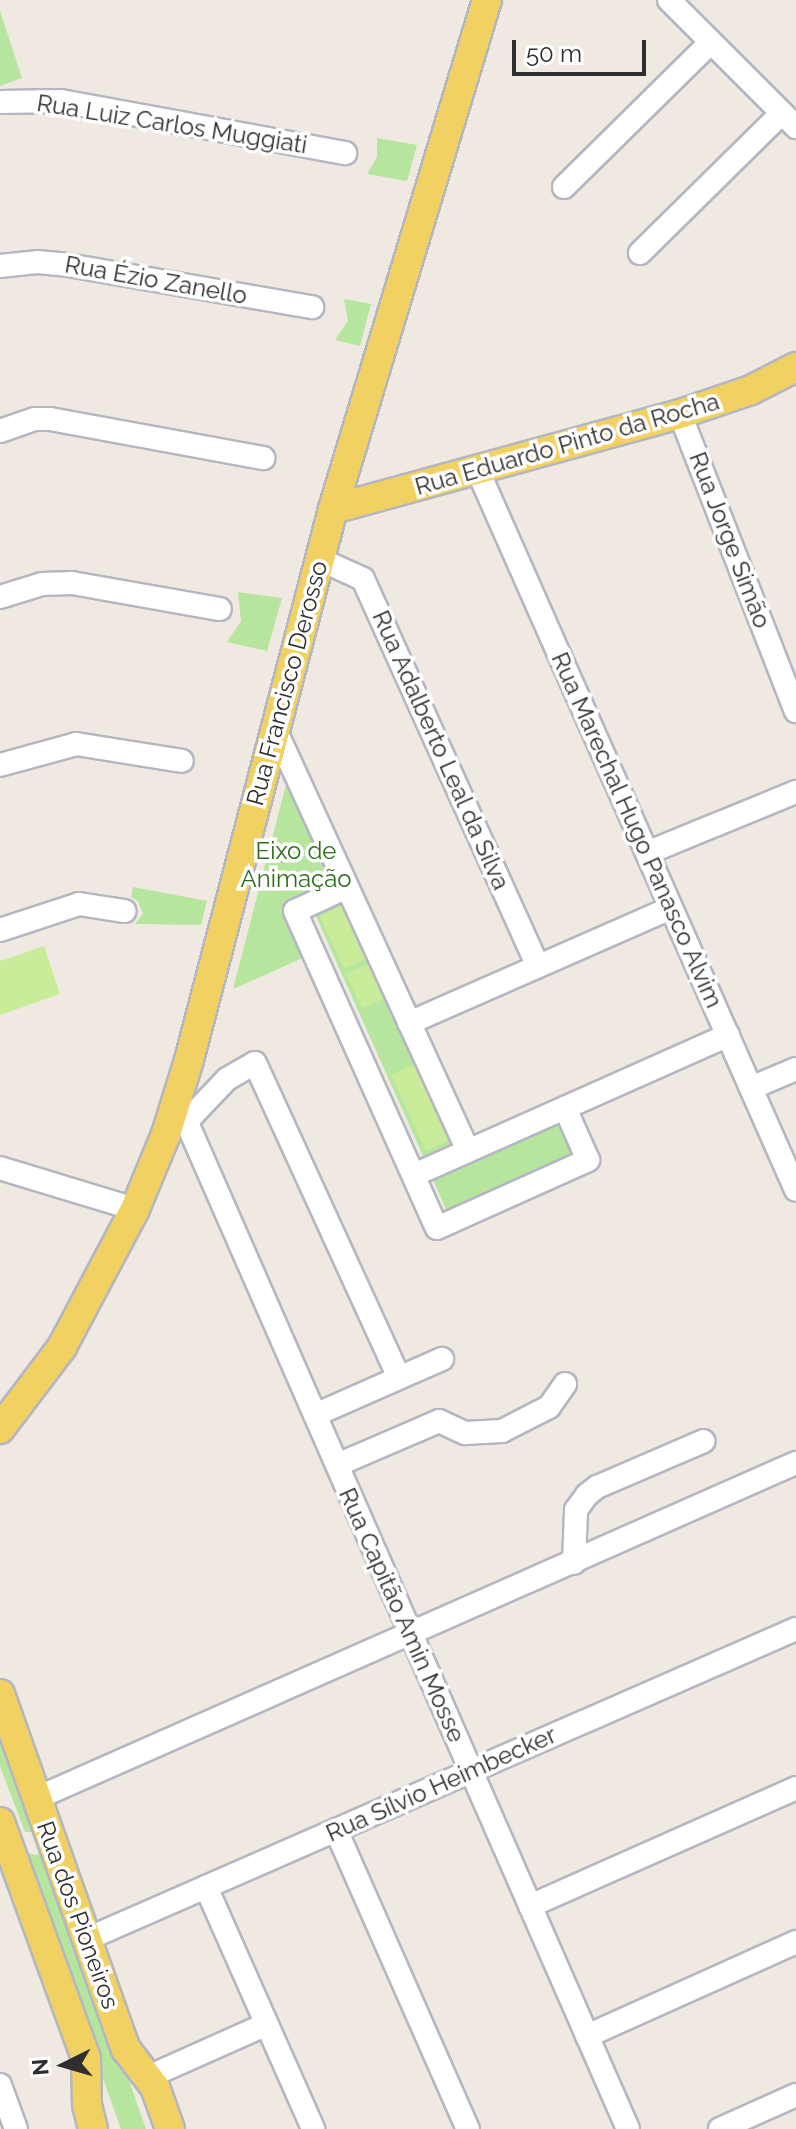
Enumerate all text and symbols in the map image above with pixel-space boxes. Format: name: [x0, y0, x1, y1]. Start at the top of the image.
scale bar: [516, 24, 650, 74]
text: 50 m: [526, 39, 582, 68]
street label: Rua Luiz Carlos Muggiati: [35, 88, 309, 160]
street label: Rua Ézio Zanello: [63, 250, 249, 310]
street label: Rua Eduardo Pinto da Rocha: [412, 387, 722, 501]
street label: Rua Jorge Simão: [683, 448, 777, 632]
street label: Rua Francisco Derosso: [240, 558, 334, 808]
street label: Rua Adalberto Leal da Silva: [366, 605, 516, 895]
street label: Rua Marechal Hugo Panasco Alvim: [545, 647, 729, 1013]
park label: Eixo de Animação: [240, 837, 352, 893]
street label: Rua Capitão Amin Mosse: [333, 1483, 471, 1747]
street label: Rua Sílvio Heimbecker: [321, 1720, 561, 1848]
street label: Rua dos Pioneiros: [31, 1817, 125, 2013]
north arrow: [24, 2025, 104, 2105]
text: N: [26, 2058, 54, 2077]

